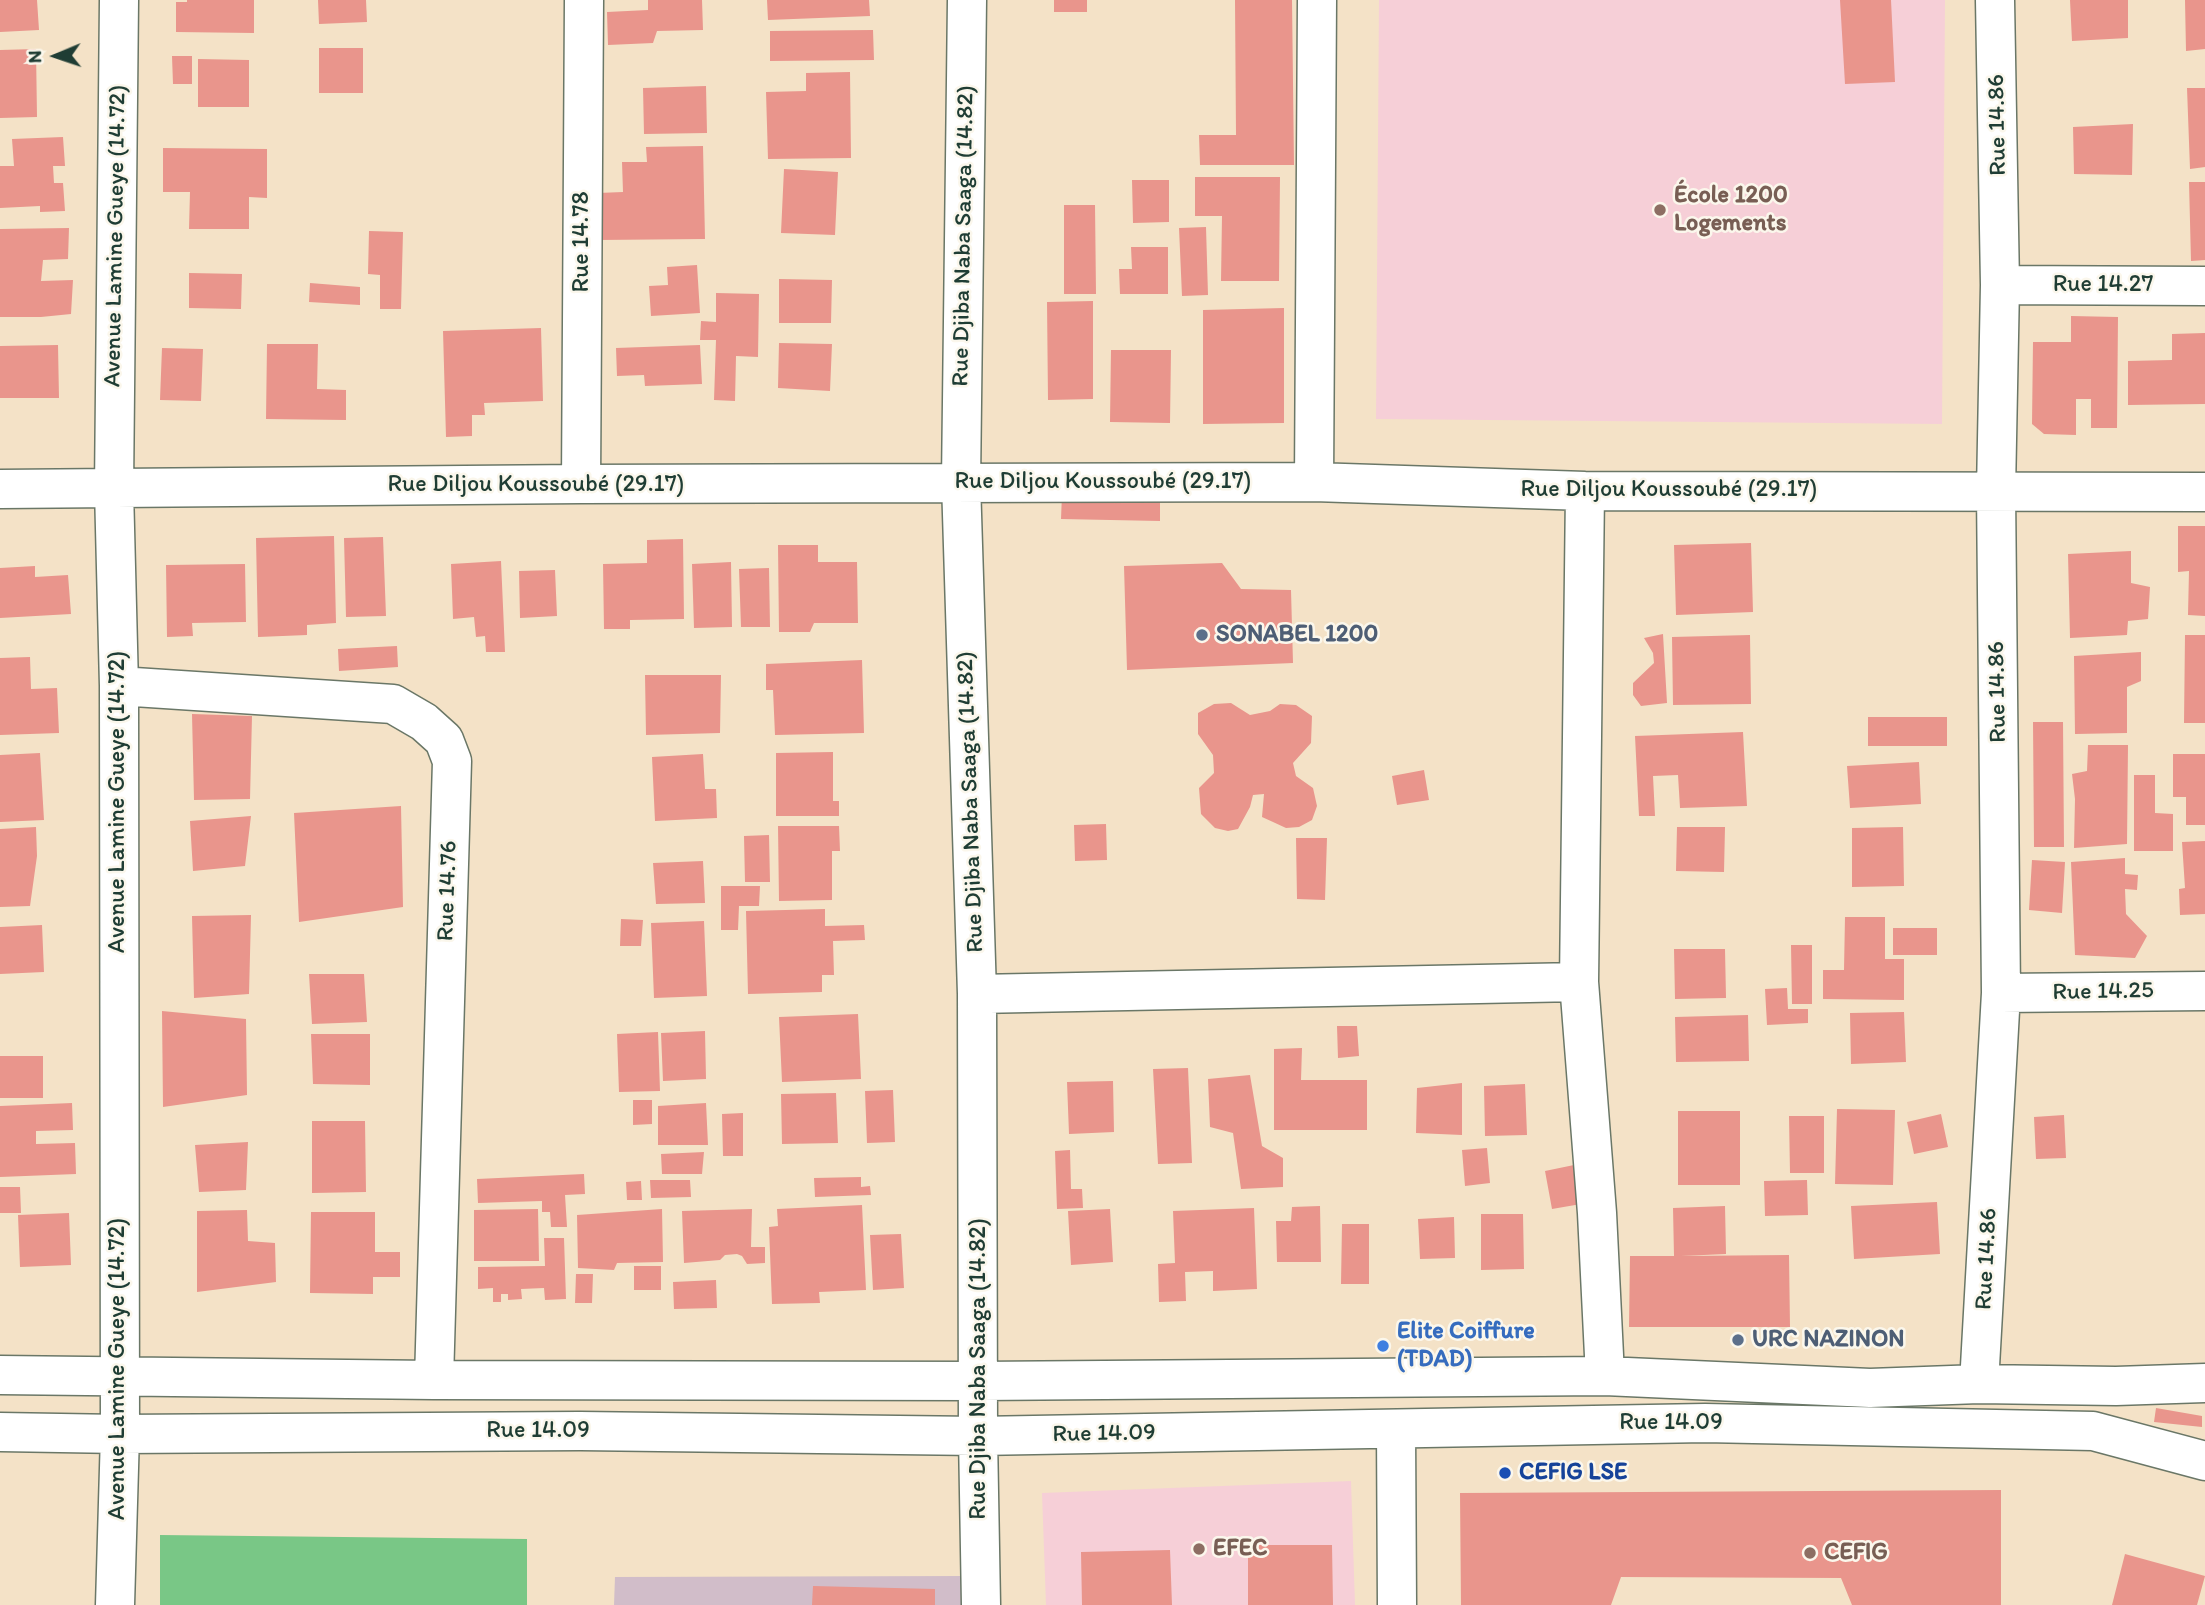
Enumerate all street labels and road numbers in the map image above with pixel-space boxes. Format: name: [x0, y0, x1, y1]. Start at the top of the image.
street label: Rue 14.86: [1983, 74, 2013, 176]
street label: Avenue Lamine Gueye (14.72): [99, 85, 133, 387]
street label: Rue Djiba Naba Saaga (14.82): [947, 85, 981, 387]
street label: Rue 14.78: [568, 191, 596, 293]
street label: Rue 14.27: [2053, 271, 2153, 299]
street label: Rue Diljou Koussoubé (29.17): [955, 468, 1251, 496]
street label: Rue Diljou Koussoubé (29.17): [388, 471, 684, 499]
street label: Rue Diljou Koussoubé (29.17): [1521, 476, 1817, 504]
street label: Rue 14.86: [1983, 641, 2013, 743]
street label: Avenue Lamine Gueye (14.72): [104, 651, 132, 953]
street label: Rue Djiba Naba Saaga (14.82): [951, 651, 991, 953]
street label: Rue 14.76: [432, 840, 464, 942]
street label: Rue 14.25: [2052, 977, 2154, 1007]
street label: Rue 14.86: [1970, 1207, 2004, 1311]
street label: Avenue Lamine Gueye (14.72): [104, 1218, 132, 1520]
street label: Rue Djiba Naba Saaga (14.82): [965, 1218, 993, 1520]
street label: Rue 14.09: [1619, 1409, 1723, 1437]
street label: Rue 14.09: [486, 1417, 590, 1445]
street label: Rue 14.09: [1052, 1419, 1156, 1449]

